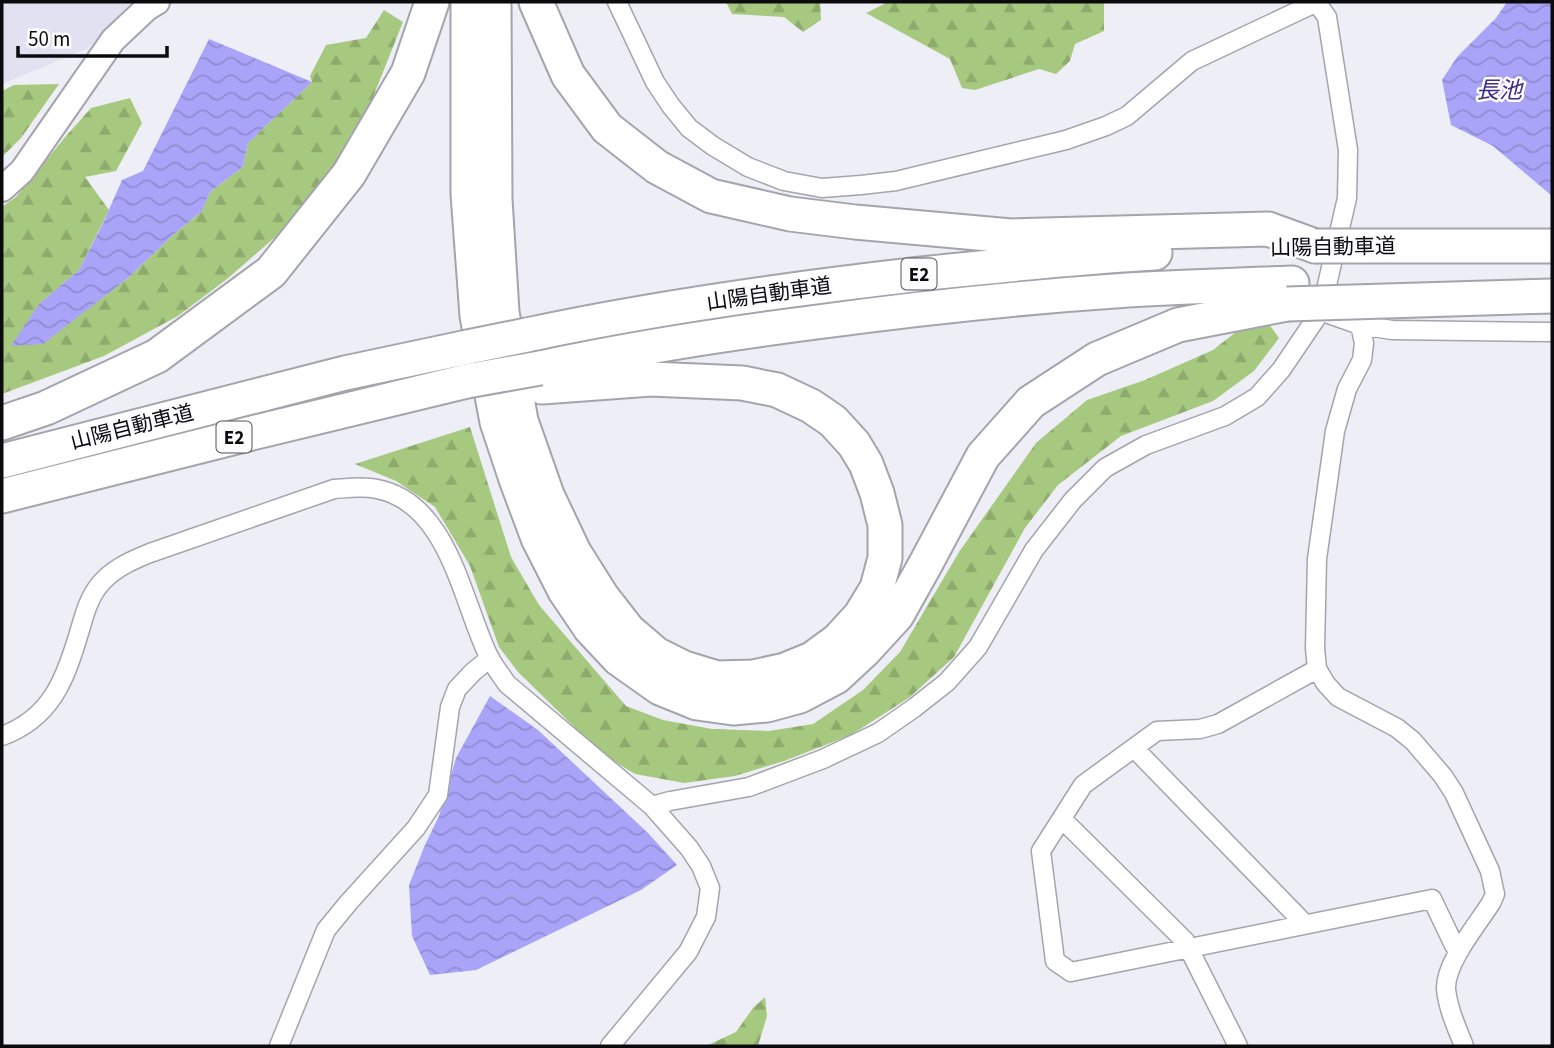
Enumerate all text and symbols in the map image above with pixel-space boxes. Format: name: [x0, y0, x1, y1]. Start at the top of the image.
scale bar: [18, 14, 166, 58]
text: 50 m: [28, 24, 70, 54]
water label: 長池: [1476, 74, 1524, 107]
street label: 山陽自動車道: [1270, 231, 1396, 263]
road number: E2: [902, 258, 936, 290]
street label: 山陽自動車道: [705, 270, 833, 318]
street label: 山陽自動車道: [67, 397, 197, 457]
road number: E2: [216, 422, 252, 452]

